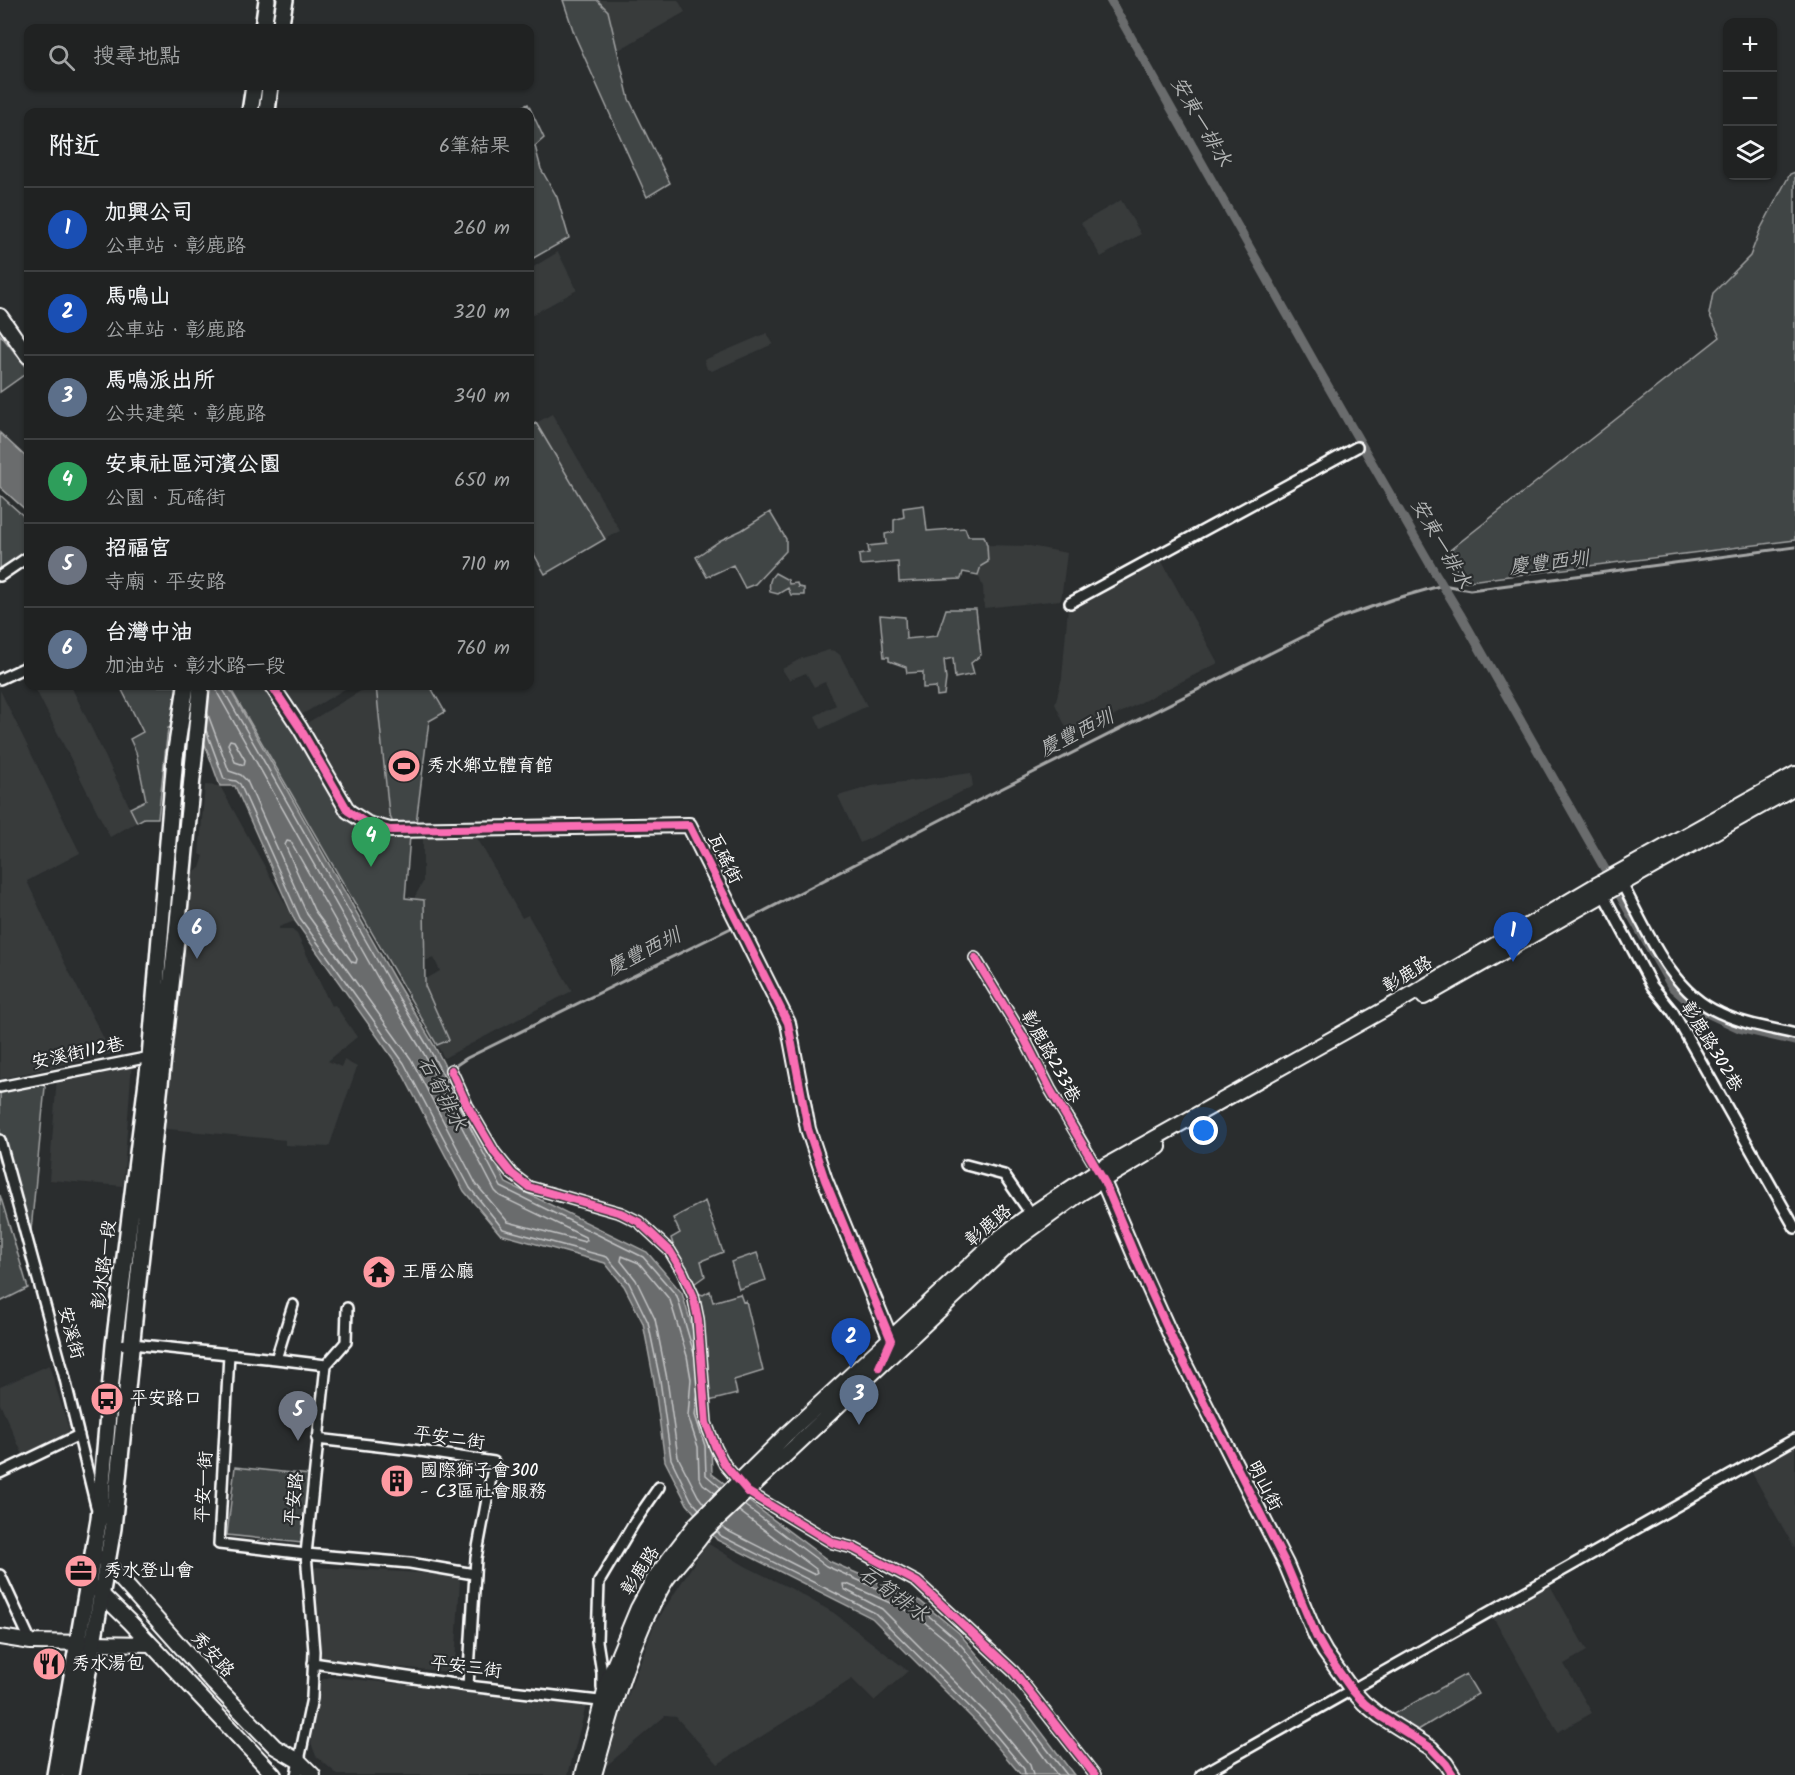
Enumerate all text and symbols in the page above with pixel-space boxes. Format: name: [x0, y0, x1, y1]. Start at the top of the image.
map controls: [1723, 18, 1777, 180]
button: +: [1723, 18, 1777, 72]
search box: [24, 24, 534, 90]
text: 搜尋地點: [93, 40, 181, 75]
icon: search: [45, 41, 78, 74]
water label: 安東一排水: [1161, 71, 1239, 174]
button: −: [1723, 72, 1777, 126]
text: 附近: [48, 126, 100, 168]
button: layers: [1723, 126, 1777, 180]
text: 6筆結果: [439, 131, 510, 163]
text: 加興公司: [105, 196, 193, 231]
text: 1: [64, 213, 71, 245]
text: 260 m: [453, 213, 510, 245]
text: 公車站 · 彰鹿路: [105, 231, 246, 263]
text: 馬鳴山: [105, 280, 171, 315]
text: 2: [62, 297, 73, 329]
text: 320 m: [453, 297, 510, 329]
text: 公車站 · 彰鹿路: [105, 315, 246, 347]
text: 馬鳴派出所: [105, 364, 215, 399]
text: 3: [62, 381, 73, 413]
text: 340 m: [454, 381, 510, 413]
text: 公共建築 · 彰鹿路: [105, 399, 266, 431]
text: 安東社區河濱公園: [105, 448, 281, 483]
text: 4: [62, 465, 73, 497]
text: 650 m: [454, 465, 510, 497]
text: 公園 · 瓦磘街: [105, 483, 226, 515]
water label: 安東一排水: [1401, 493, 1479, 596]
text: 招福宮: [105, 532, 171, 567]
water label: 慶豐西圳: [1507, 543, 1593, 585]
text: 5: [62, 549, 73, 581]
text: 710 m: [461, 549, 510, 581]
text: 寺廟 · 平安路: [105, 567, 226, 599]
text: 台灣中油: [105, 616, 193, 651]
text: 6: [62, 633, 73, 665]
text: 760 m: [456, 633, 510, 665]
text: 加油站 · 彰水路一段: [105, 651, 286, 683]
water label: 慶豐西圳: [1034, 701, 1122, 766]
sports icon: 秀水鄉立體育館: [386, 748, 422, 784]
place label: 秀水鄉立體育館: [427, 752, 553, 781]
pin: 4: [352, 818, 391, 867]
street label: 瓦磘街: [699, 828, 749, 890]
pin: 6: [178, 910, 216, 959]
pin: 1: [1494, 912, 1532, 962]
water label: 慶豐西圳: [601, 920, 689, 985]
street label: 彰鹿路: [1377, 949, 1439, 1001]
street label: 彰鹿路302巷: [1672, 996, 1750, 1098]
street label: 彰鹿路233巷: [1012, 1005, 1088, 1109]
street label: 安溪街112巷: [29, 1030, 127, 1078]
water label: 石筍排水: [408, 1051, 474, 1138]
your location: [1189, 1116, 1218, 1145]
street label: 彰鹿路: [959, 1198, 1019, 1254]
street label: 彰水路一段: [85, 1219, 125, 1311]
temple icon: 王厝公廳: [361, 1254, 397, 1290]
place label: 王厝公廳: [402, 1258, 474, 1287]
street label: 安溪街: [49, 1303, 91, 1363]
pin: 2: [832, 1318, 870, 1368]
pin: 3: [840, 1376, 878, 1425]
bus stop icon: 平安路口: [89, 1381, 125, 1417]
place label: 平安路口: [130, 1385, 202, 1414]
pin: 5: [278, 1392, 318, 1441]
street label: 平安二街: [411, 1420, 487, 1458]
street label: 平安一街: [189, 1450, 221, 1524]
street label: 明山街: [1239, 1455, 1289, 1517]
place label: 國際獅子會300 - C3區社會服務: [420, 1457, 547, 1507]
building icon: 國際獅子會300 - C3區社會服務: [379, 1463, 415, 1499]
street label: 平安路: [278, 1471, 312, 1527]
street label: 彰鹿路: [614, 1540, 668, 1602]
office icon: 秀水登山會: [63, 1553, 99, 1589]
place label: 秀水登山會: [104, 1557, 194, 1586]
water label: 石筍排水: [851, 1559, 936, 1632]
street label: 秀安路: [183, 1625, 241, 1685]
restaurant icon: 秀水湯包: [31, 1646, 67, 1682]
street label: 平安三街: [429, 1649, 503, 1687]
place label: 秀水湯包: [72, 1650, 144, 1679]

